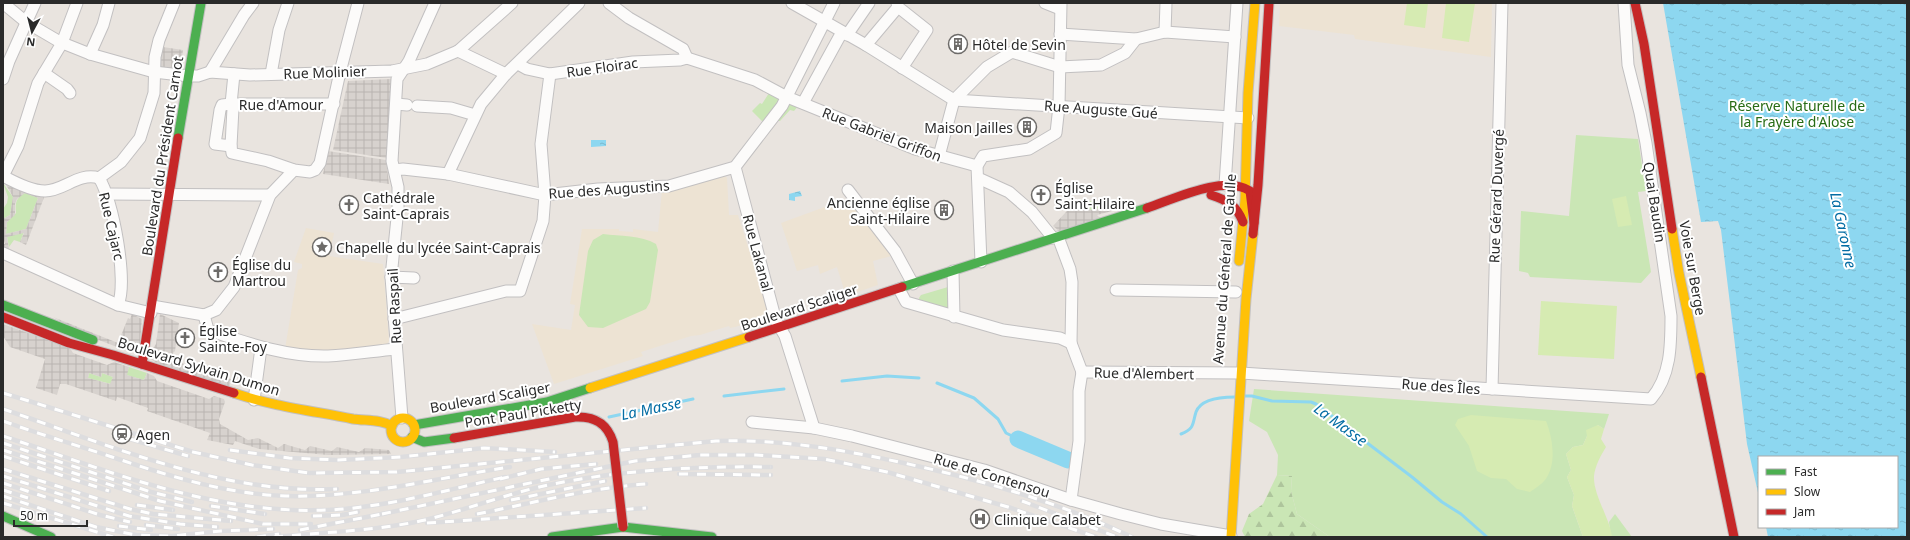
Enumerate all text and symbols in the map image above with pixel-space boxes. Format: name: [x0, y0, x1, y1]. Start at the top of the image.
north arrow: [12, 12, 52, 52]
building icon: Hôtel de Sevin: [947, 33, 969, 55]
text: N: [25, 34, 36, 50]
place label: Hôtel de Sevin: [972, 35, 1066, 54]
street label: Rue Floirac: [565, 53, 639, 81]
street label: Boulevard du Président Carnot: [137, 55, 187, 257]
street label: Rue Molinier: [283, 61, 367, 83]
street label: Rue d'Amour: [239, 95, 324, 114]
street label: Rue Auguste Gué: [1044, 96, 1159, 122]
park label: Réserve Naturelle de la Frayère d'Alose: [1729, 96, 1865, 131]
street label: Rue Gabriel Griffon: [820, 102, 944, 166]
building icon: Maison Jailles: [1016, 116, 1038, 138]
place label: Maison Jailles: [924, 118, 1013, 137]
street label: Rue Gérard Duvergé: [1484, 129, 1508, 263]
street label: Quai Baudin: [1639, 160, 1671, 244]
street label: Avenue du Général de Gaulle: [1208, 173, 1240, 365]
street label: Rue des Augustins: [548, 175, 670, 203]
place label: Église Saint-Hilaire: [1055, 178, 1135, 213]
church icon: Église Saint-Hilaire: [1030, 184, 1052, 206]
place label: Cathédrale Saint-Caprais: [363, 188, 450, 223]
street label: Rue Cajarc: [95, 190, 129, 262]
water label: La Garonne: [1826, 190, 1862, 270]
place label: Ancienne église Saint-Hilaire: [827, 193, 930, 228]
church icon: Cathédrale Saint-Caprais: [338, 194, 360, 216]
building icon: Ancienne église Saint-Hilaire: [933, 199, 955, 221]
street label: Rue Lakanal: [739, 212, 777, 294]
street label: Voie sur Berge: [1675, 219, 1711, 317]
place icon: Chapelle du lycée Saint-Caprais: [311, 236, 333, 258]
place label: Chapelle du lycée Saint-Caprais: [336, 238, 541, 257]
place label: Église du Martrou: [232, 255, 291, 290]
church icon: Église du Martrou: [207, 261, 229, 283]
street label: Rue Raspail: [383, 268, 405, 344]
street label: Boulevard Scaliger: [738, 279, 860, 335]
place label: Église Sainte-Foy: [199, 321, 268, 356]
church icon: Église Sainte-Foy: [174, 327, 196, 349]
street label: Boulevard Sylvain Dumon: [116, 332, 282, 400]
street label: Rue d'Alembert: [1094, 363, 1194, 383]
street label: Rue des Îles: [1401, 374, 1481, 398]
street label: Boulevard Scaliger: [428, 377, 552, 417]
water label: La Masse: [619, 392, 683, 424]
street label: Pont Paul Picketty: [463, 394, 584, 432]
water label: La Masse: [1310, 398, 1372, 450]
station icon: Agen: [111, 423, 133, 445]
place label: Agen: [136, 425, 170, 444]
street label: Rue de Contensou: [932, 448, 1052, 502]
legend: [1758, 456, 1898, 528]
text: Fast: [1794, 463, 1818, 480]
text: Slow: [1794, 483, 1821, 500]
scale bar: [14, 502, 87, 528]
text: Jam: [1793, 503, 1815, 520]
text: 50 m: [20, 507, 48, 524]
hospital icon: Clinique Calabet: [969, 508, 991, 530]
place label: Clinique Calabet: [994, 510, 1101, 529]

